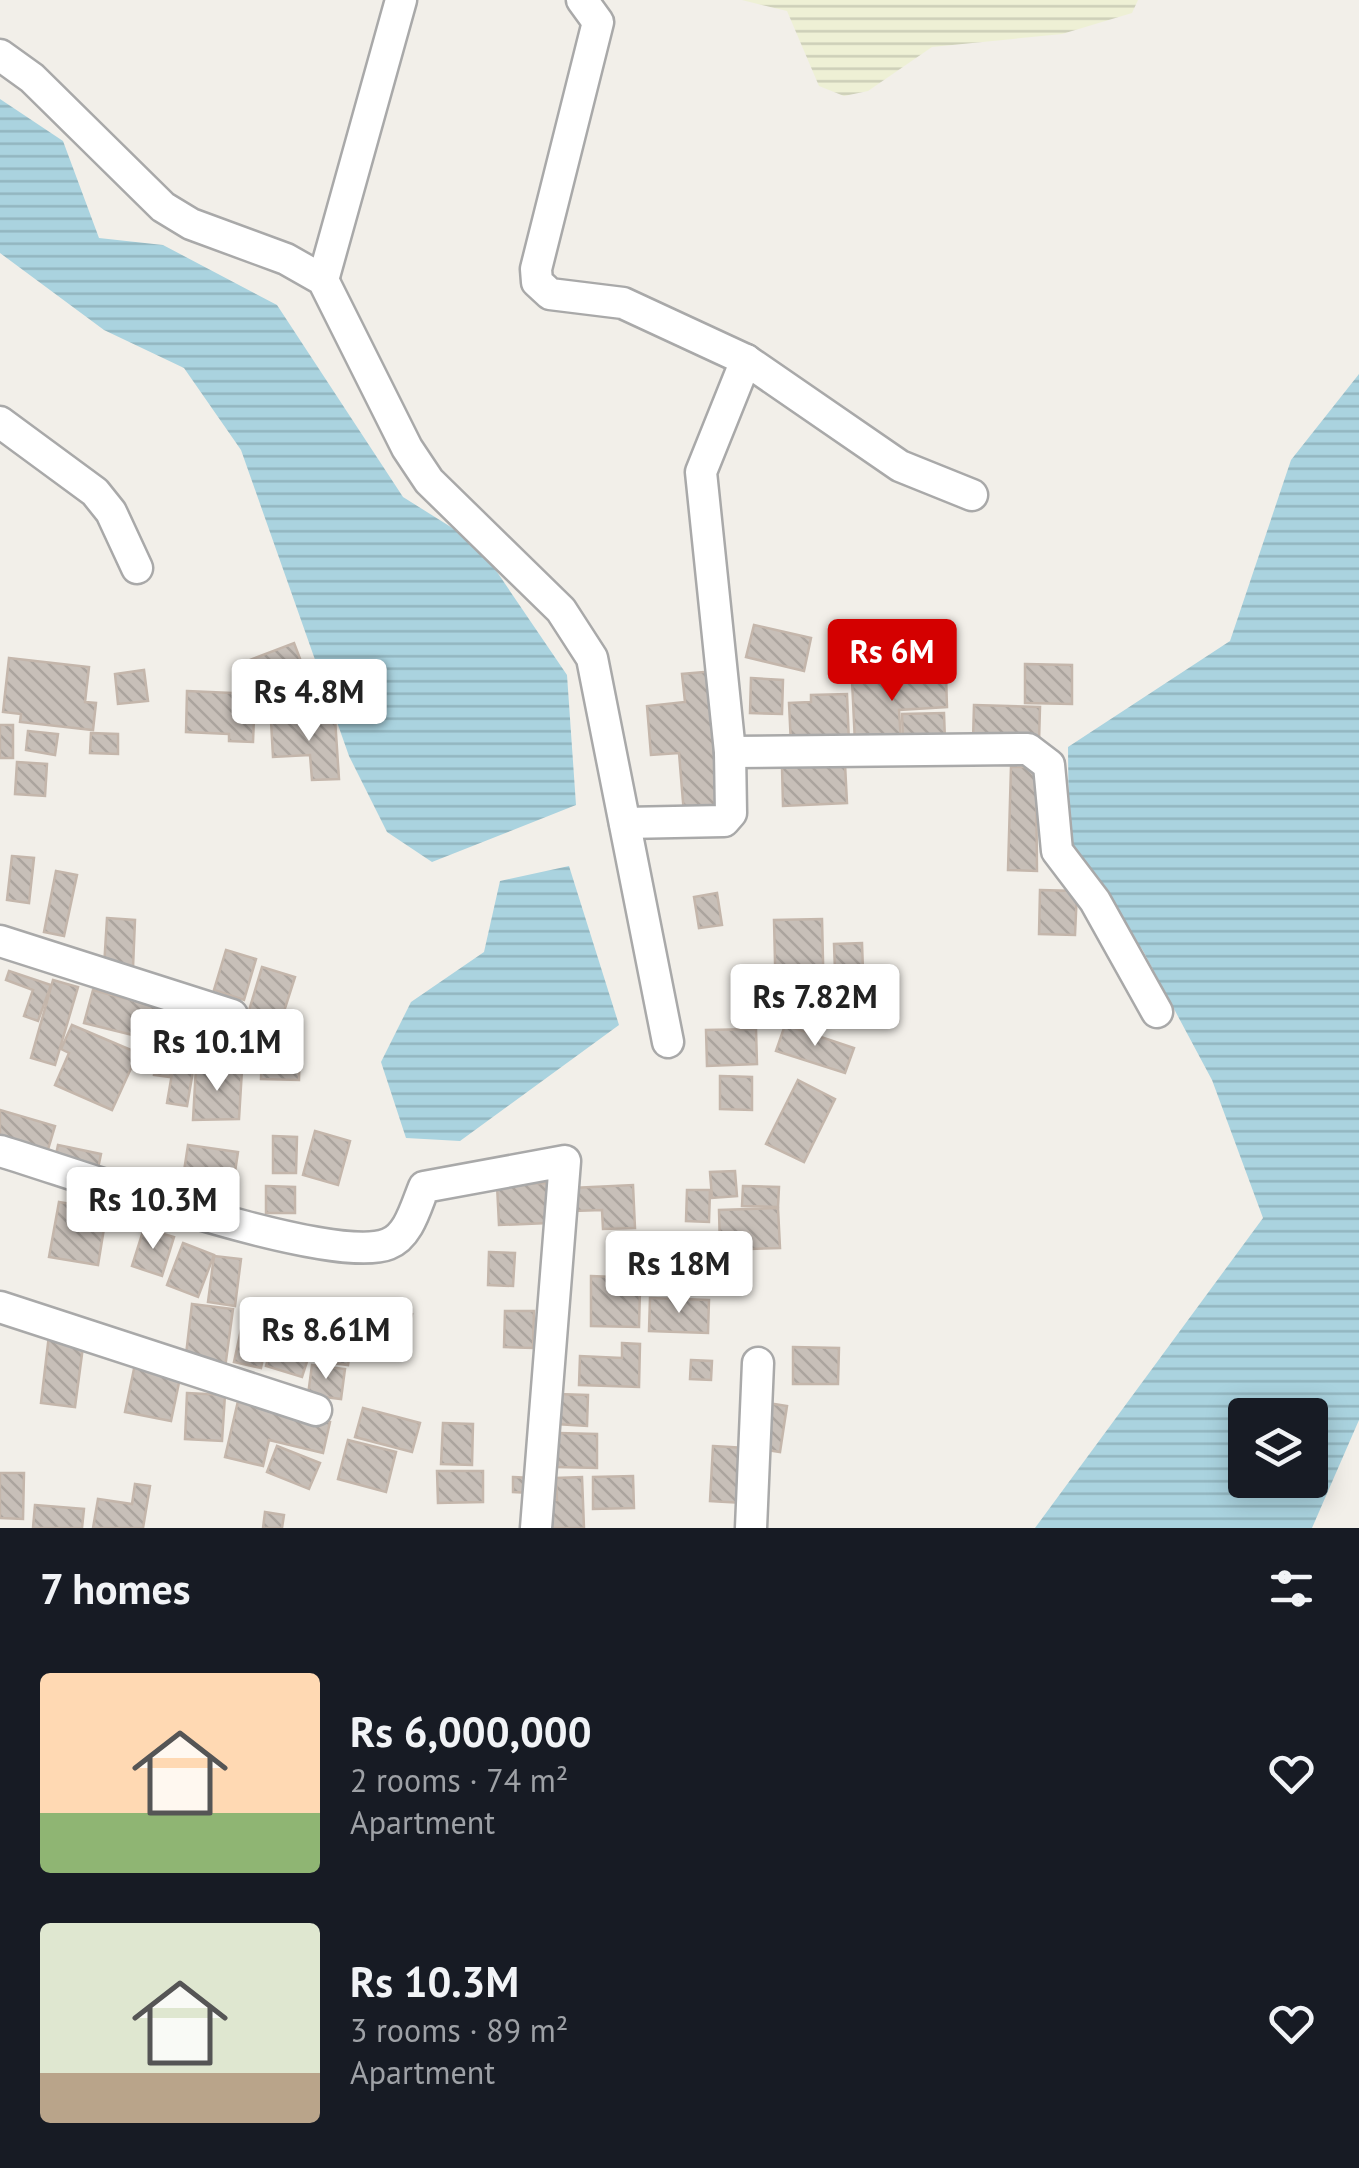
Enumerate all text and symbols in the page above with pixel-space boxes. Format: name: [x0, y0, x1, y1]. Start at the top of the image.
pin: Rs 6M: [822, 619, 962, 704]
text: Rs 6M: [850, 630, 934, 672]
pin: Rs 4.8M: [217, 659, 401, 744]
text: Rs 4.8M: [254, 670, 364, 712]
pin: Rs 7.82M: [712, 964, 918, 1049]
text: Rs 7.82M: [753, 975, 877, 1017]
pin: Rs 10.1M: [114, 1009, 320, 1094]
text: Rs 10.1M: [153, 1020, 281, 1062]
pin: Rs 10.3M: [50, 1167, 256, 1252]
text: Rs 10.3M: [89, 1178, 217, 1220]
pin: Rs 18M: [598, 1231, 760, 1316]
text: Rs 18M: [628, 1242, 730, 1284]
pin: Rs 8.61M: [223, 1297, 429, 1382]
text: Rs 8.61M: [262, 1308, 390, 1350]
map controls: [1228, 1398, 1328, 1498]
button: layers: [1228, 1398, 1328, 1498]
text: 7 homes: [40, 1561, 191, 1616]
icon: filters: [1264, 1561, 1319, 1616]
text: Rs 6,000,000: [350, 1704, 592, 1759]
icon: home: [120, 1713, 240, 1833]
icon: heart: [1264, 1746, 1319, 1801]
text: 2 rooms · 74 m²: [350, 1759, 568, 1801]
text: Apartment: [350, 1801, 495, 1843]
text: Rs 10.3M: [350, 1954, 519, 2009]
icon: home: [120, 1963, 240, 2083]
icon: heart: [1264, 1996, 1319, 2051]
text: 3 rooms · 89 m²: [350, 2009, 568, 2051]
text: Apartment: [350, 2051, 495, 2093]

